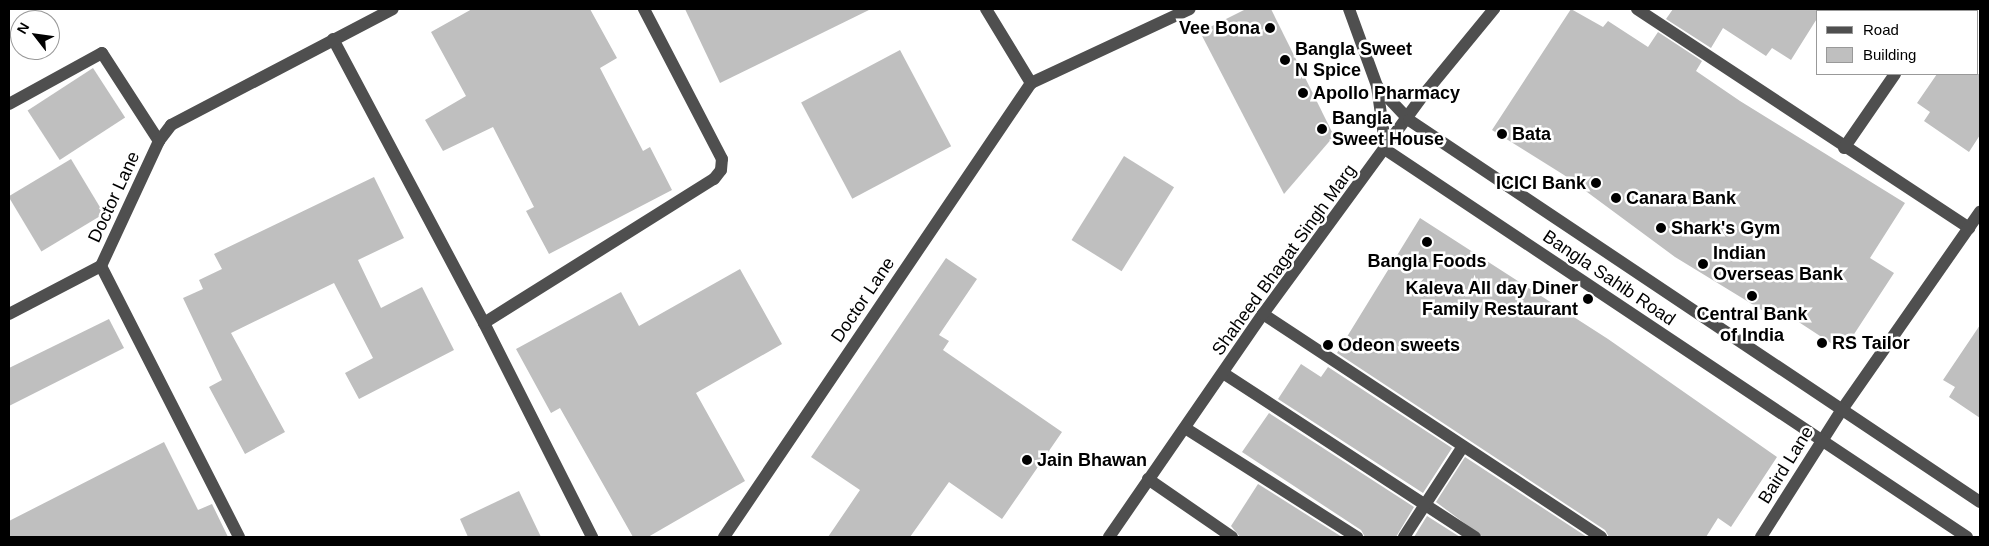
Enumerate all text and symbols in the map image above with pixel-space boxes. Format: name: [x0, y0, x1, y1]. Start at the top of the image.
north arrow: [10, 10, 60, 60]
legend: [1816, 10, 1979, 75]
place label: Vee Bona: [1179, 17, 1260, 39]
text: N: [13, 20, 32, 36]
text: Road: [1863, 21, 1899, 38]
marker: Vee Bona: [1264, 22, 1276, 34]
place label: Bangla Sweet N Spice: [1295, 39, 1412, 82]
text: Building: [1863, 46, 1916, 63]
marker: Bangla Sweet N Spice: [1279, 54, 1291, 66]
place label: Apollo Pharmacy: [1313, 82, 1460, 104]
marker: Apollo Pharmacy: [1297, 87, 1309, 99]
place label: Bangla Sweet House: [1332, 108, 1444, 150]
marker: Bangla Sweet House: [1316, 123, 1328, 135]
place label: Bata: [1512, 123, 1551, 145]
marker: Bata: [1496, 128, 1508, 140]
street label: Doctor Lane: [83, 148, 145, 246]
street label: Shaheed Bhagat Singh Marg: [1207, 160, 1361, 360]
place label: ICICI Bank: [1496, 172, 1586, 194]
marker: ICICI Bank: [1590, 177, 1602, 189]
place label: Canara Bank: [1626, 187, 1736, 209]
marker: Canara Bank: [1610, 192, 1622, 204]
place label: Shark's Gym: [1671, 217, 1780, 239]
marker: Shark's Gym: [1655, 222, 1667, 234]
street label: Bangla Sahib Road: [1539, 226, 1679, 330]
marker: Bangla Foods: [1421, 236, 1433, 248]
place label: Indian Overseas Bank: [1713, 243, 1843, 286]
place label: Bangla Foods: [1367, 250, 1487, 272]
street label: Doctor Lane: [827, 253, 899, 347]
marker: Indian Overseas Bank: [1697, 258, 1709, 270]
place label: Kaleva All day Diner Family Restaurant: [1405, 278, 1578, 320]
marker: Central Bank of India: [1746, 290, 1758, 302]
marker: Kaleva All day Diner Family Restaurant: [1582, 293, 1594, 305]
place label: Central Bank of India: [1696, 304, 1808, 346]
place label: RS Tailor: [1832, 332, 1910, 354]
place label: Odeon sweets: [1338, 334, 1460, 356]
marker: RS Tailor: [1816, 337, 1828, 349]
marker: Odeon sweets: [1322, 339, 1334, 351]
street label: Baird Lane: [1754, 422, 1818, 508]
place label: Jain Bhawan: [1037, 449, 1147, 471]
marker: Jain Bhawan: [1021, 454, 1033, 466]

